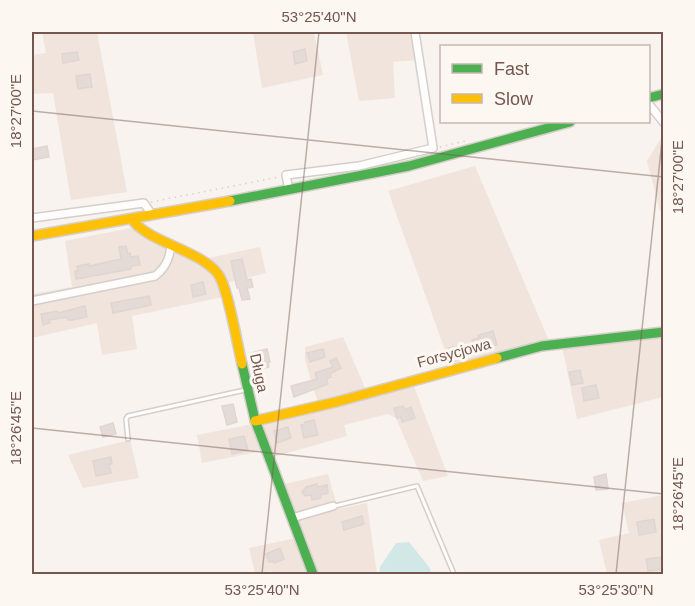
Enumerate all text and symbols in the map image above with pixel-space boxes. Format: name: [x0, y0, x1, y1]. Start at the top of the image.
text: 53°25'40"N: [281, 8, 357, 25]
legend: [440, 45, 650, 123]
text: Fast: [494, 59, 529, 79]
text: 18°27'00"E: [7, 74, 24, 148]
text: Slow: [494, 89, 534, 109]
text: 18°27'00"E: [669, 140, 686, 214]
street label: Forsycjowa: [415, 334, 493, 371]
street label: Długa: [247, 352, 272, 394]
text: 18°26'45"E: [7, 391, 24, 465]
text: 18°26'45"E: [669, 457, 686, 531]
text: 53°25'40"N: [224, 581, 300, 598]
text: 53°25'30"N: [578, 581, 654, 598]

